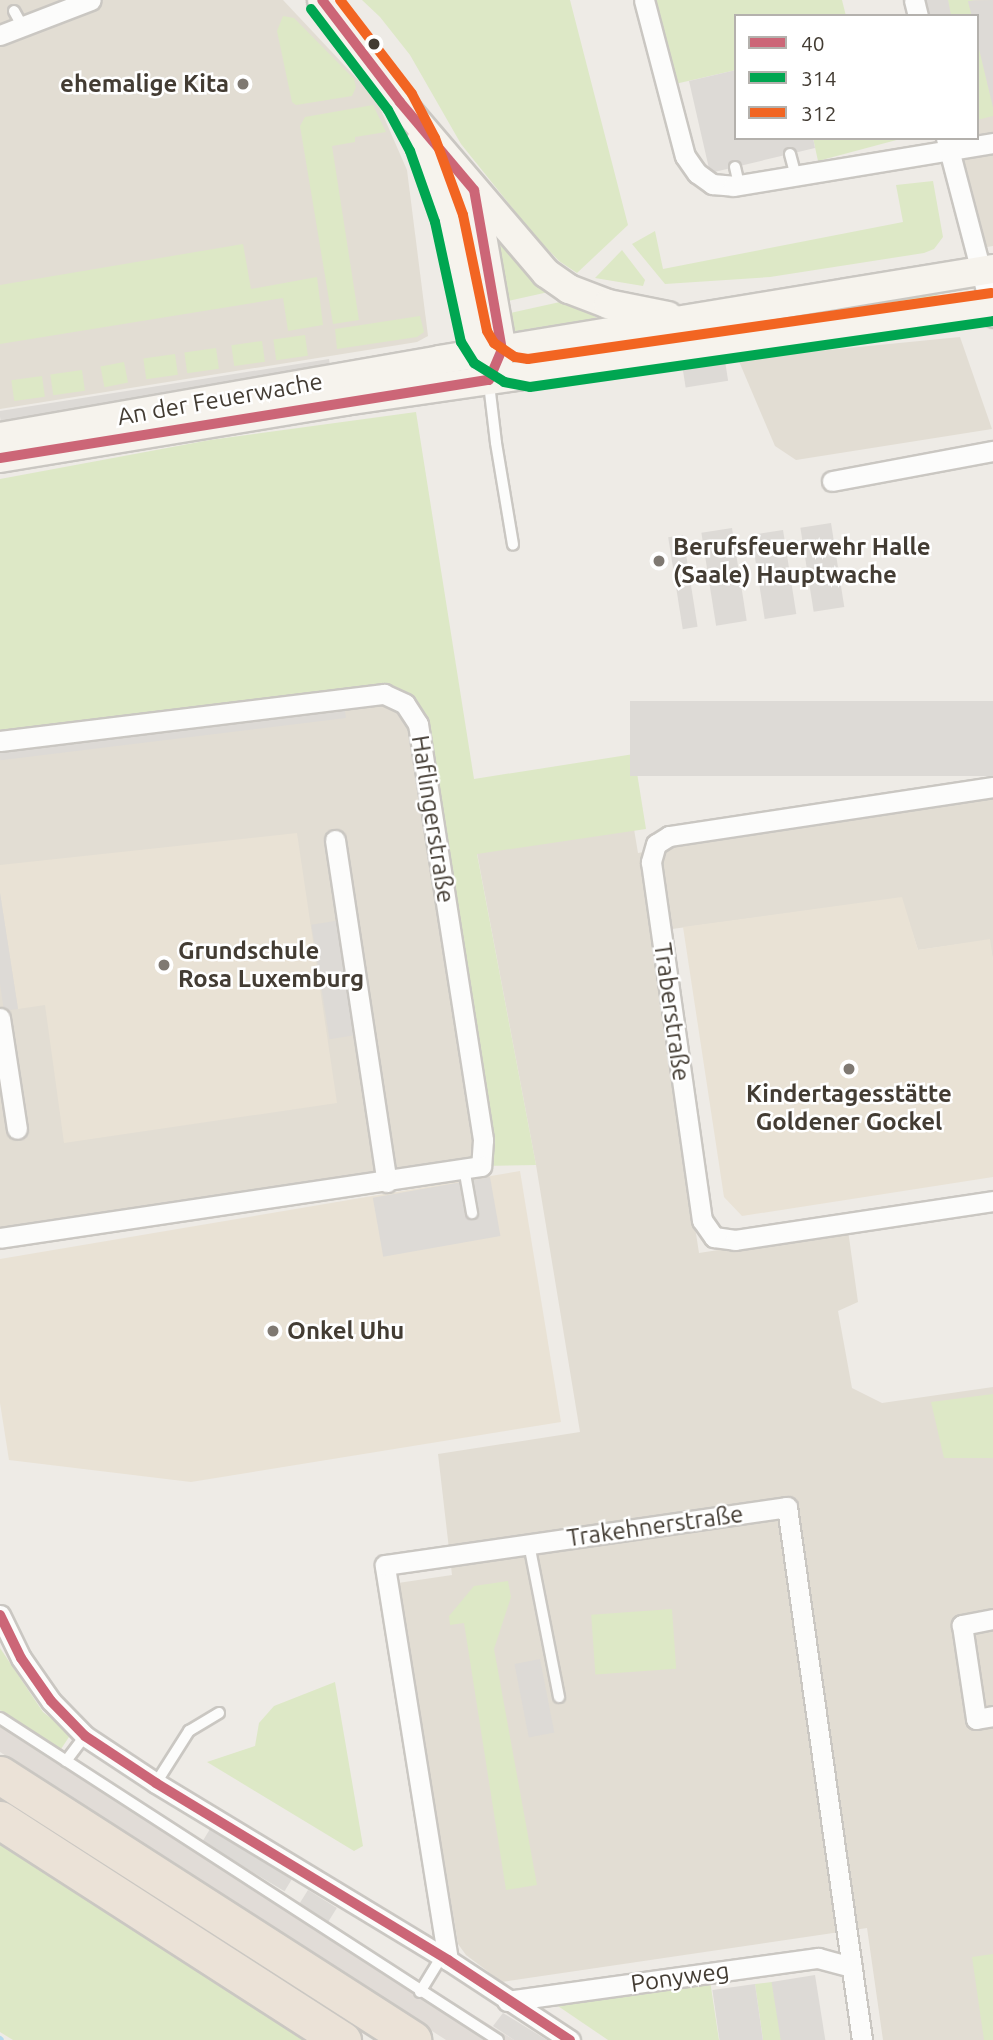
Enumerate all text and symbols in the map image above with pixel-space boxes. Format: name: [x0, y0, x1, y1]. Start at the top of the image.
legend: [734, 14, 979, 140]
text: 40: [801, 31, 825, 55]
unlabelled marker: [367, 37, 381, 51]
text: 314: [801, 66, 837, 90]
place label: ehemalige Kita: [60, 70, 229, 98]
marker: ehemalige Kita: [235, 76, 251, 92]
text: 312: [801, 101, 837, 125]
street label: An der Feuerwache: [115, 367, 325, 431]
place label: Berufsfeuerwehr Halle (Saale) Hauptwache: [673, 533, 931, 589]
marker: Berufsfeuerwehr Halle (Saale) Hauptwache: [651, 553, 667, 569]
street label: Haflingerstraße: [406, 733, 460, 905]
place label: Grundschule Rosa Luxemburg: [178, 937, 364, 993]
street label: Traberstraße: [648, 941, 696, 1083]
marker: Grundschule Rosa Luxemburg: [156, 957, 172, 973]
marker: Kindertagesstätte Goldener Gockel: [841, 1061, 857, 1077]
place label: Kindertagesstätte Goldener Gockel: [746, 1080, 952, 1136]
place label: Onkel Uhu: [287, 1317, 404, 1345]
marker: Onkel Uhu: [265, 1323, 281, 1339]
street label: Trakehnerstraße: [565, 1499, 745, 1553]
street label: Ponyweg: [629, 1956, 731, 1998]

